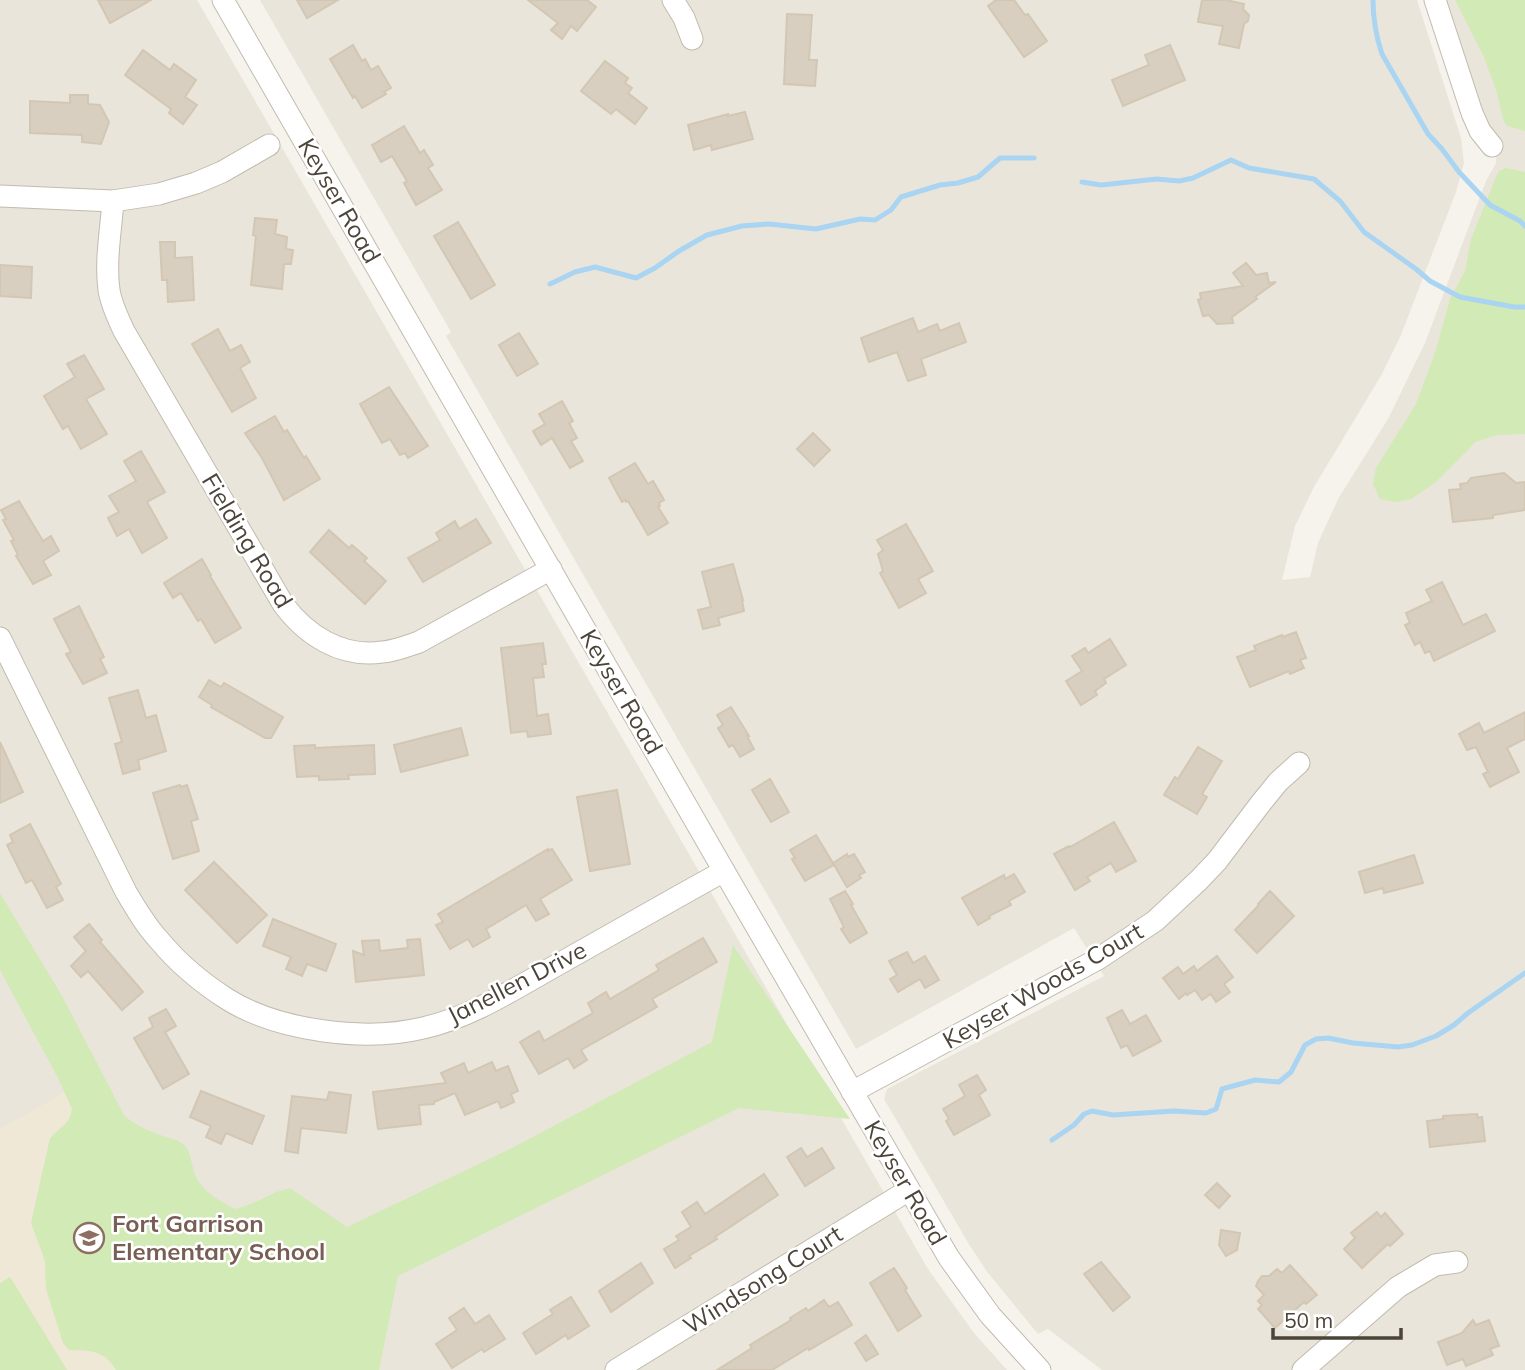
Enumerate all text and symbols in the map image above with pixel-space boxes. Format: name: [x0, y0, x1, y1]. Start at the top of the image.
street label: Keyser Road: [292, 133, 388, 268]
street label: Fielding Road: [196, 468, 300, 613]
street label: Keyser Road: [574, 624, 670, 759]
street label: Keyser Woods Court: [937, 916, 1148, 1055]
street label: Janellen Drive: [442, 934, 591, 1030]
street label: Keyser Road: [858, 1115, 954, 1250]
place label: Fort Garrison Elementary School: [112, 1208, 325, 1266]
street label: Windsong Court: [677, 1218, 848, 1340]
school or university icon: Fort Garrison Elementary School: [72, 1221, 106, 1255]
scale bar: [1273, 1296, 1401, 1340]
text: 50 m: [1284, 1307, 1333, 1333]

